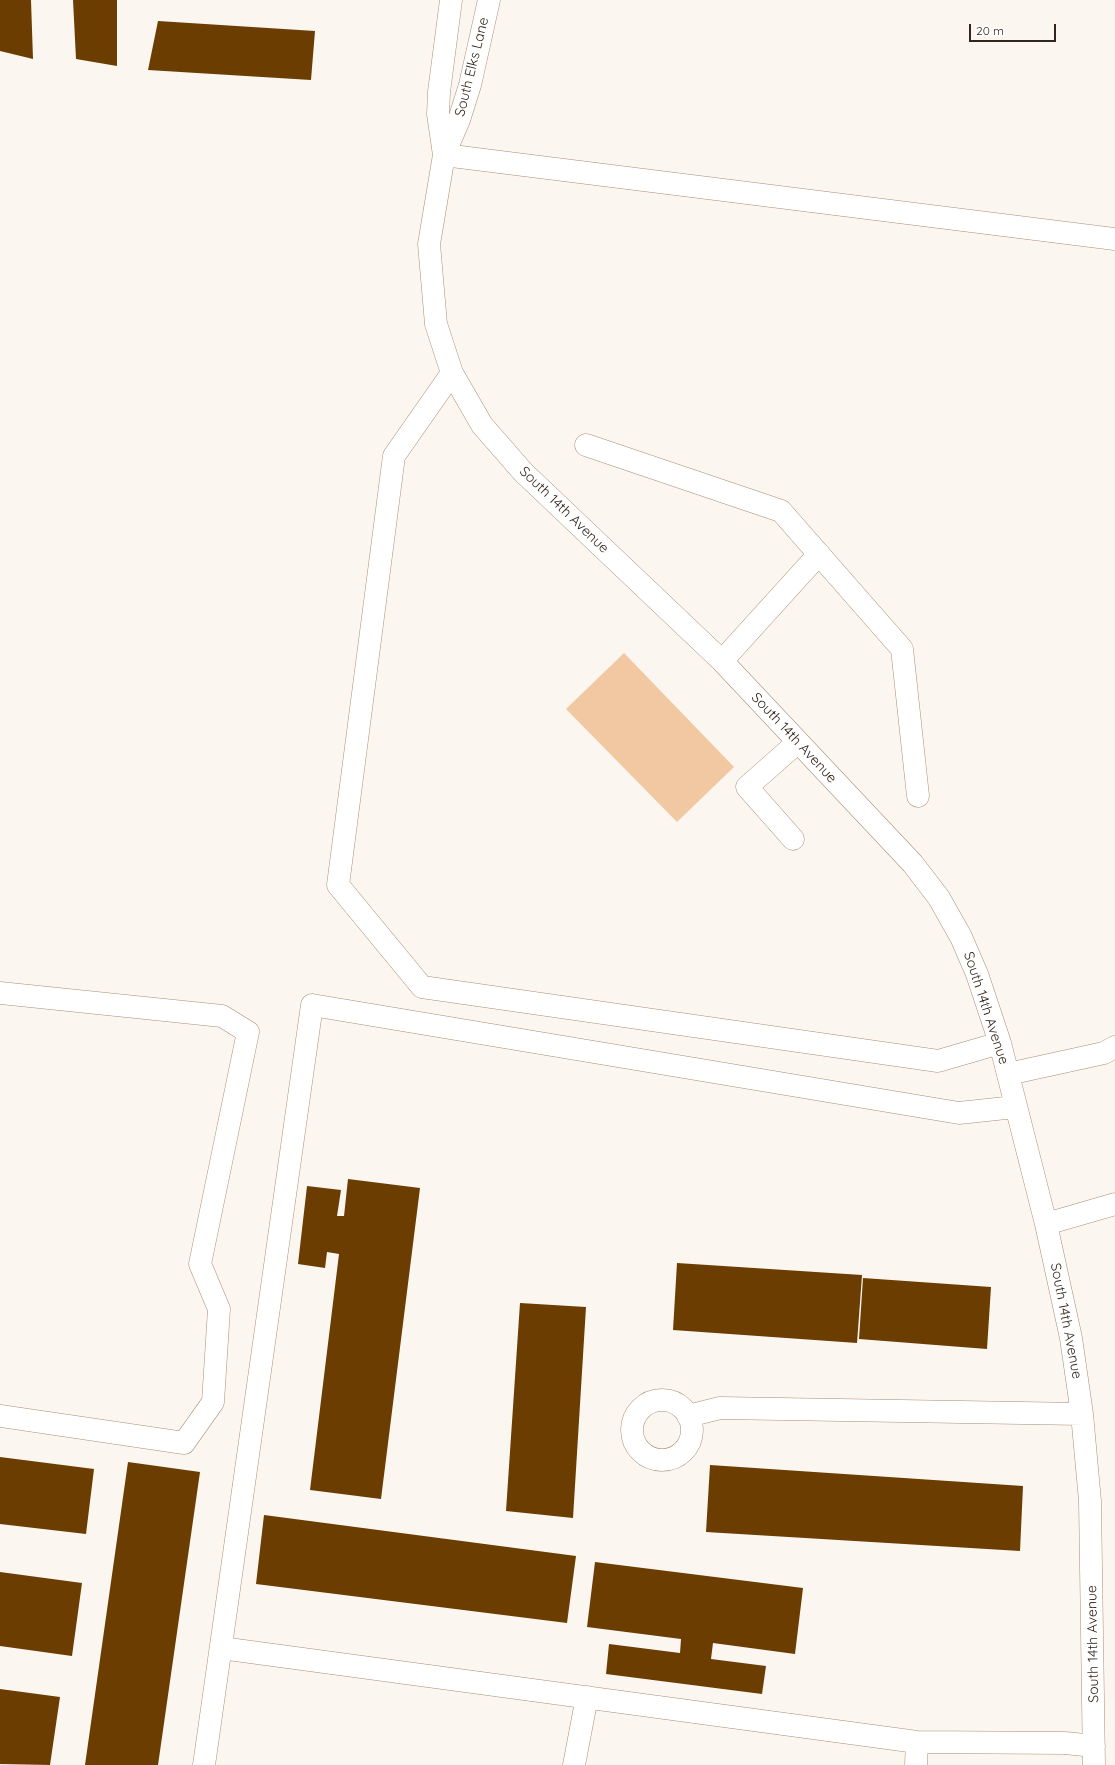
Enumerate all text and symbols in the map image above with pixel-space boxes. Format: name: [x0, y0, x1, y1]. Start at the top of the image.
street label: South Elks Lane: [452, 16, 492, 118]
scale bar: [971, 16, 1058, 42]
text: 20 m: [976, 23, 1004, 38]
street label: South 14th Avenue: [516, 463, 612, 557]
street label: South 14th Avenue: [748, 689, 840, 787]
street label: South 14th Avenue: [960, 950, 1012, 1066]
street label: South 14th Avenue: [1047, 1262, 1085, 1380]
street label: South 14th Avenue: [1084, 1585, 1102, 1703]

